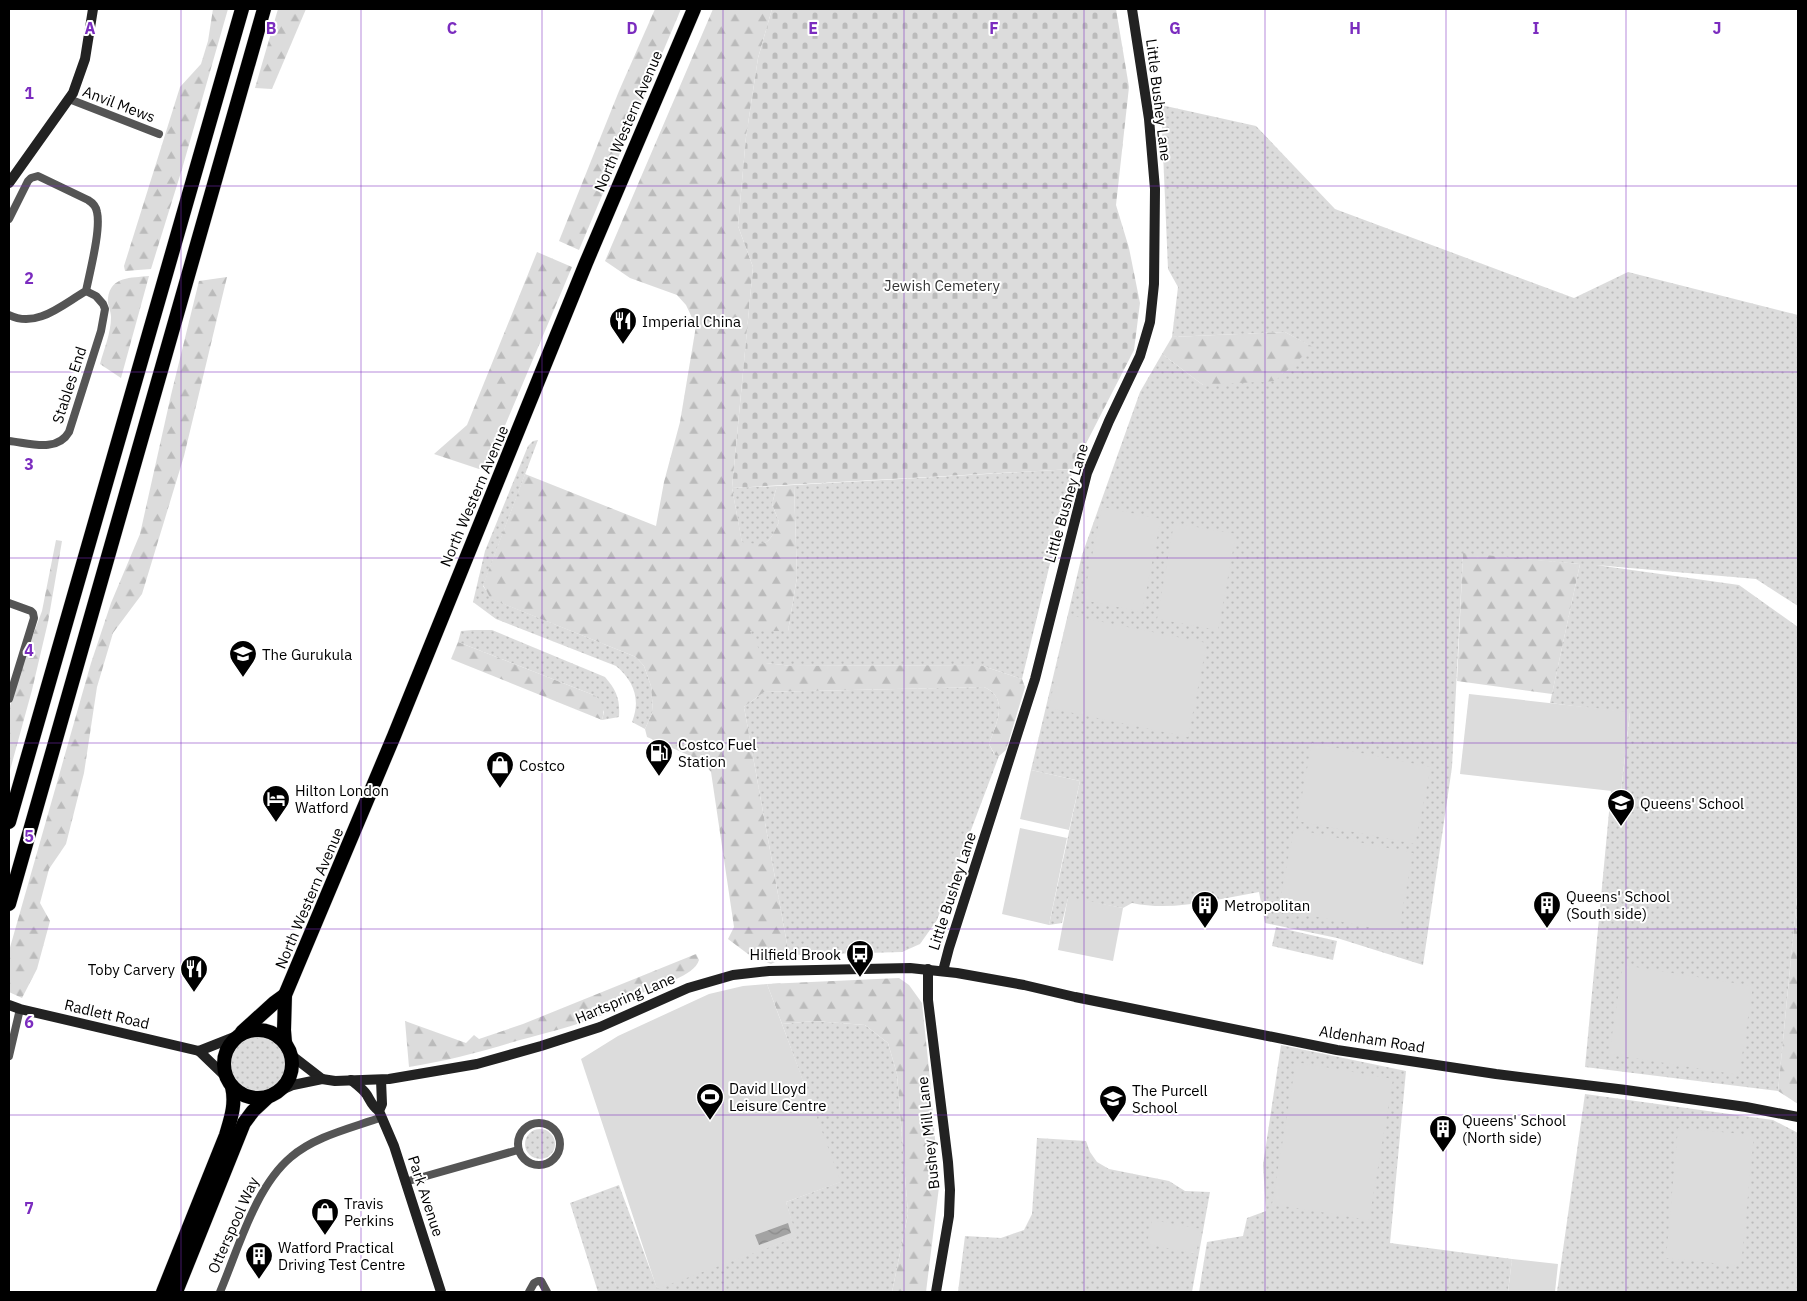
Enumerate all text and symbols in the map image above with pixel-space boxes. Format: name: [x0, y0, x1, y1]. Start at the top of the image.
text: A: [85, 18, 96, 38]
text: B: [266, 18, 277, 38]
text: C: [447, 18, 457, 38]
text: D: [626, 18, 638, 38]
text: E: [808, 18, 818, 38]
text: F: [989, 18, 999, 38]
text: G: [1169, 18, 1181, 38]
text: H: [1349, 18, 1361, 38]
text: I: [1533, 18, 1540, 38]
text: J: [1713, 18, 1721, 38]
street label: Little Bushey Lane: [1142, 38, 1176, 162]
street label: North Western Avenue: [590, 48, 666, 194]
street label: Anvil Mews: [80, 82, 158, 126]
text: 1: [24, 83, 34, 103]
text: 2: [24, 268, 34, 288]
park label: Jewish Cemetery: [884, 276, 1000, 295]
restaurant icon: Imperial China: [608, 306, 638, 345]
place label: Imperial China: [642, 312, 741, 331]
street label: Stables End: [48, 344, 90, 426]
street label: North Western Avenue: [436, 423, 512, 569]
street label: Little Bushey Lane: [1040, 441, 1092, 565]
text: 3: [24, 454, 34, 474]
school or university icon: The Gurukula: [228, 639, 258, 678]
text: 4: [24, 640, 34, 660]
place label: The Gurukula: [262, 645, 352, 664]
place label: Costco Fuel Station: [678, 735, 756, 771]
fuel station icon: Costco Fuel Station: [644, 738, 674, 777]
shop icon: Costco: [485, 750, 515, 789]
place label: Costco: [519, 756, 565, 775]
place label: Hilton London Watford: [295, 781, 389, 817]
hotel icon: Hilton London Watford: [261, 784, 291, 823]
school or university icon: Queens' School: [1606, 788, 1636, 827]
place label: Queens' School: [1640, 794, 1744, 813]
street label: North Western Avenue: [271, 825, 347, 971]
text: 5: [24, 826, 34, 846]
street label: Little Bushey Lane: [924, 830, 980, 952]
place label: Queens' School (South side): [1566, 887, 1670, 923]
building icon: Metropolitan: [1190, 890, 1220, 929]
building icon: Queens' School (South side): [1532, 890, 1562, 929]
place label: Metropolitan: [1224, 896, 1310, 915]
bus stop icon: Hilfield Brook: [845, 939, 875, 978]
place label: Hilfield Brook: [750, 945, 841, 964]
restaurant icon: Toby Carvery: [179, 954, 209, 993]
place label: Toby Carvery: [88, 960, 176, 979]
street label: Hartspring Lane: [572, 968, 678, 1028]
street label: Radlett Road: [63, 995, 151, 1033]
text: 6: [24, 1012, 34, 1032]
street label: Aldenham Road: [1318, 1021, 1426, 1057]
street label: Bushey Mill Lane: [913, 1076, 943, 1190]
place label: David Lloyd Leisure Centre: [729, 1079, 826, 1115]
place label: The Purcell School: [1132, 1081, 1208, 1117]
sports icon: David Lloyd Leisure Centre: [695, 1082, 725, 1121]
school or university icon: The Purcell School: [1098, 1084, 1128, 1123]
place label: Queens' School (North side): [1462, 1111, 1566, 1147]
building icon: Queens' School (North side): [1428, 1114, 1458, 1153]
street label: Park Avenue: [404, 1153, 448, 1239]
street label: Otterspool Way: [203, 1173, 263, 1276]
place label: Travis Perkins: [344, 1194, 394, 1230]
shop icon: Travis Perkins: [310, 1197, 340, 1236]
text: 7: [24, 1198, 34, 1218]
place label: Watford Practical Driving Test Centre: [278, 1238, 405, 1274]
building icon: Watford Practical Driving Test Centre: [244, 1241, 274, 1280]

